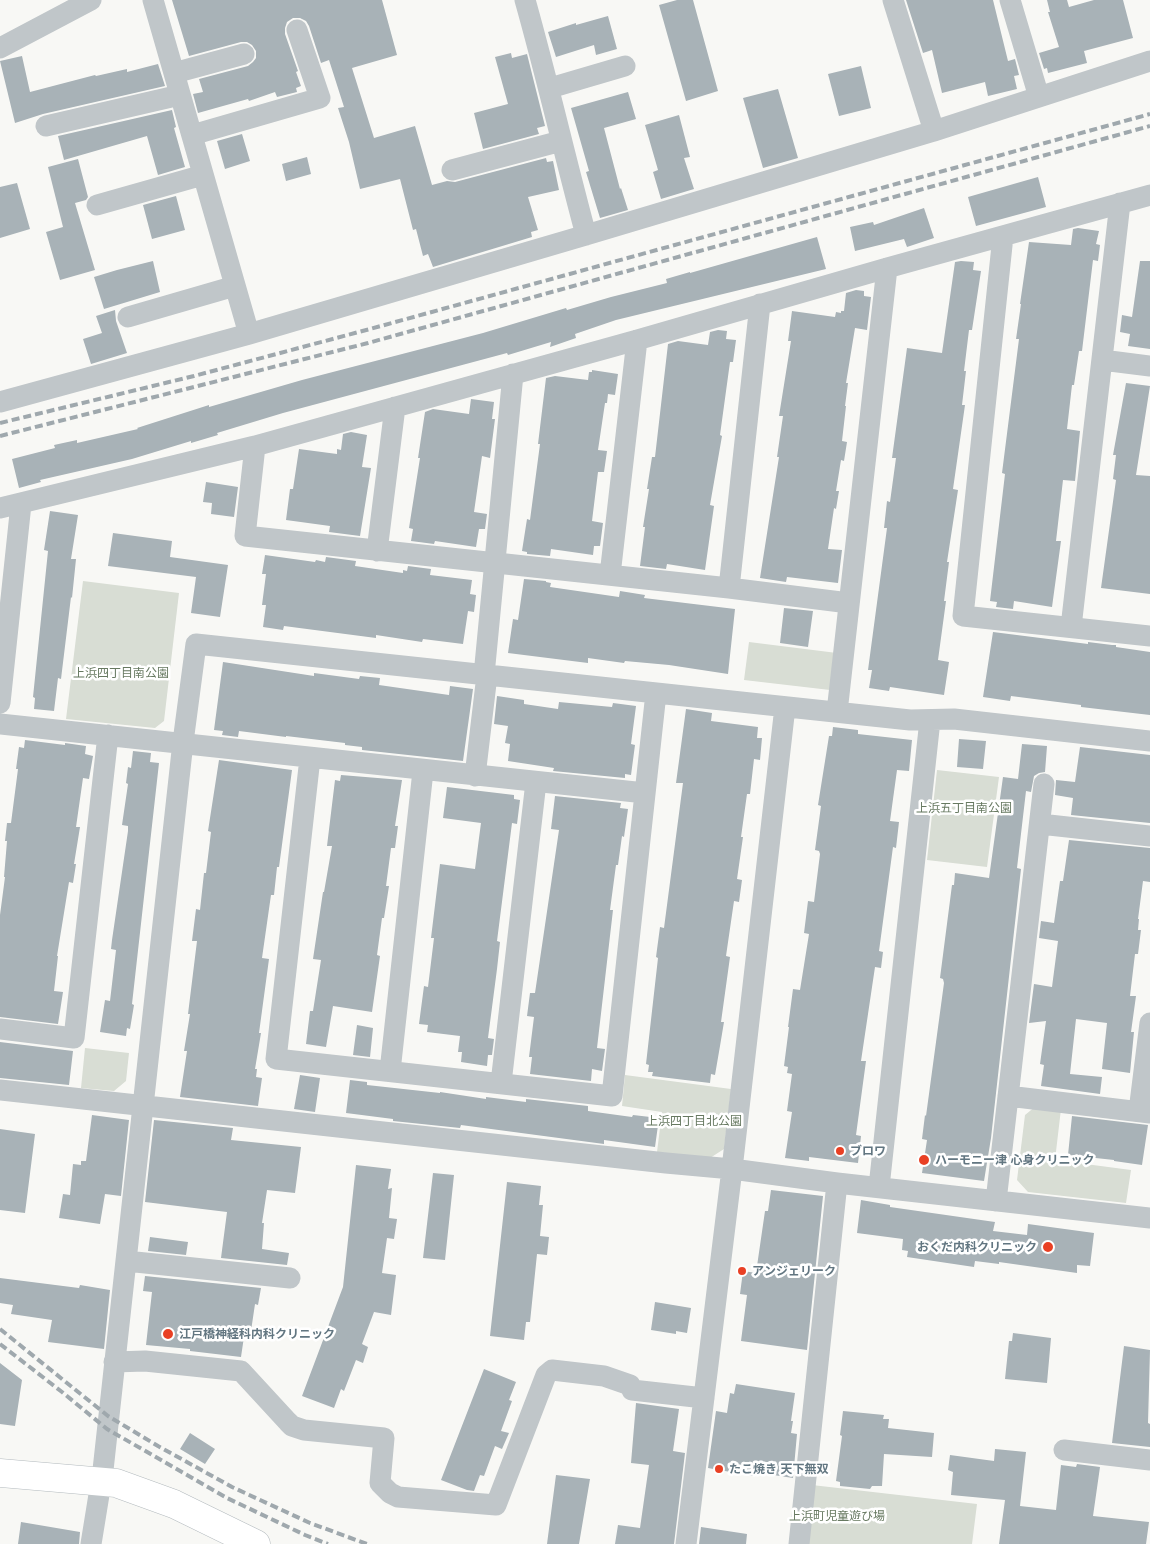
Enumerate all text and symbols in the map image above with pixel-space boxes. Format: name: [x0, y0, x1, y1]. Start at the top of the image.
park label: 上浜四丁目南公園: [73, 666, 169, 680]
park label: 上浜五丁目南公園: [916, 801, 1012, 815]
park label: 上浜四丁目北公園: [646, 1114, 742, 1128]
place label: ブロワ: [850, 1144, 886, 1158]
marker: ブロワ: [834, 1145, 846, 1157]
marker: ハーモニー津 心身クリニック: [917, 1153, 931, 1167]
place label: ハーモニー津 心身クリニック: [935, 1153, 1094, 1167]
place label: おくだ内科クリニック: [917, 1240, 1037, 1254]
marker: おくだ内科クリニック: [1041, 1240, 1055, 1254]
place label: アンジェリーク: [752, 1264, 836, 1278]
marker: アンジェリーク: [736, 1265, 748, 1277]
marker: 江戸橋神経科内科クリニック: [161, 1327, 175, 1341]
place label: 江戸橋神経科内科クリニック: [179, 1327, 335, 1341]
place label: たこ焼き 天下無双: [729, 1462, 828, 1476]
marker: たこ焼き 天下無双: [713, 1463, 725, 1475]
park label: 上浜町児童遊び場: [789, 1509, 885, 1523]

